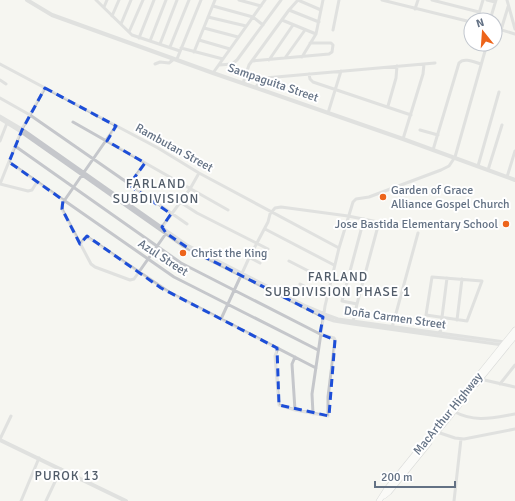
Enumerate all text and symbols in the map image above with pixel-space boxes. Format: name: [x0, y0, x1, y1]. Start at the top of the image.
north arrow: [463, 12, 503, 52]
text: N: [475, 16, 486, 30]
street label: Sampaguita Street: [226, 60, 320, 106]
street label: Rambutan Street: [133, 120, 215, 176]
district label: FARLAND SUBDIVISION: [113, 176, 199, 207]
place label: Garden of Grace Alliance Gospel Church: [391, 183, 510, 212]
marker: Garden of Grace Alliance Gospel Church: [378, 192, 388, 202]
place label: Jose Bastida Elementary School: [335, 217, 498, 232]
marker: Jose Bastida Elementary School: [501, 219, 511, 229]
street label: Azul Street: [135, 236, 191, 280]
place label: Christ the King: [191, 246, 267, 261]
marker: Christ the King: [178, 248, 188, 258]
district label: FARLAND SUBDIVISION PHASE 1: [265, 269, 411, 300]
street label: Doña Carmen Street: [343, 303, 447, 333]
street label: MacArthur Highway: [410, 369, 486, 458]
scale bar: [375, 463, 455, 489]
district label: PUROK 13: [35, 468, 99, 484]
text: 200 m: [381, 470, 413, 485]

